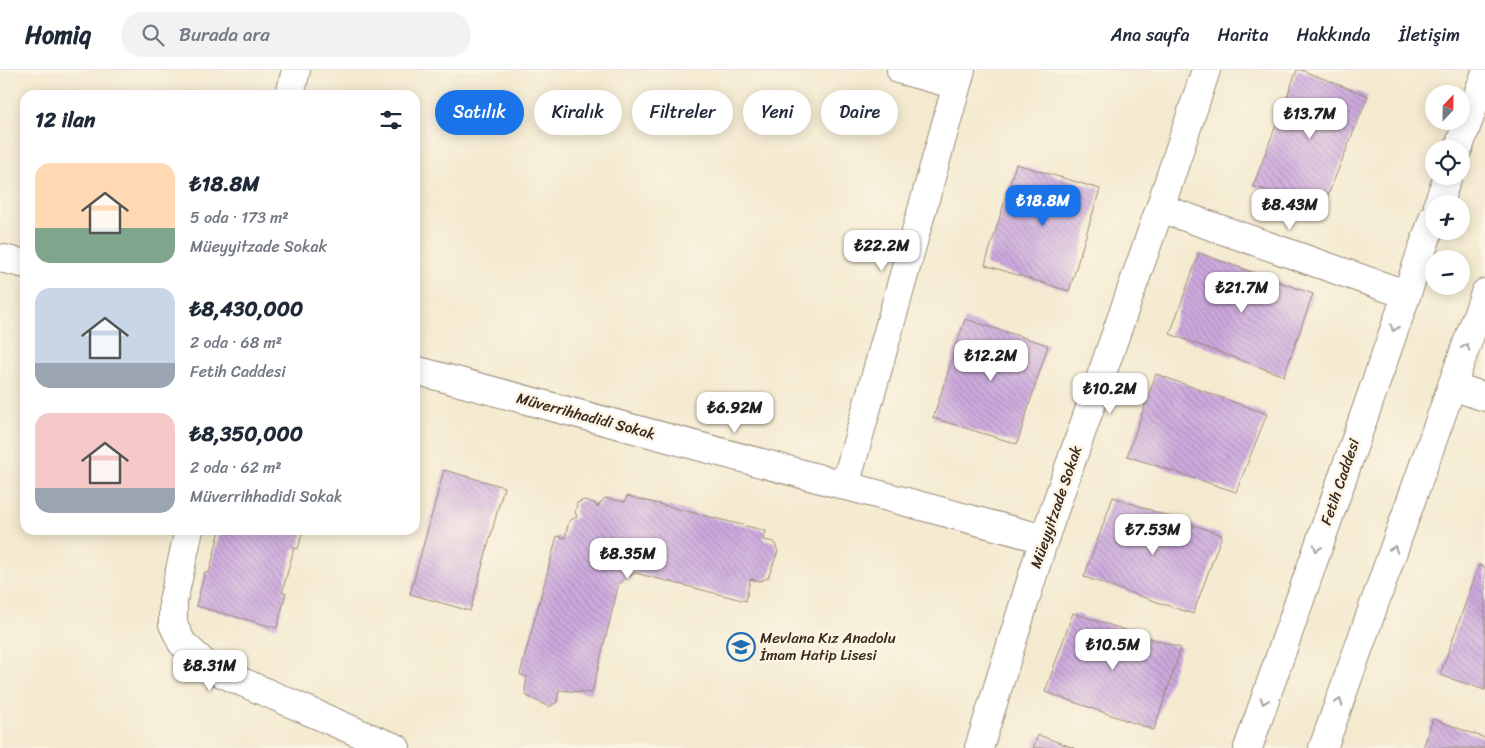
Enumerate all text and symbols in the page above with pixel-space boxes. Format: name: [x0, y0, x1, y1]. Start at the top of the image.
search box: [121, 12, 471, 57]
text: Homiq: [25, 14, 91, 56]
text: Burada ara: [179, 18, 270, 51]
text: Ana sayfa: [1111, 19, 1189, 51]
text: Harita: [1217, 19, 1268, 51]
text: Hakkında: [1296, 19, 1371, 51]
text: İletişim: [1399, 19, 1460, 51]
icon: search: [139, 21, 167, 49]
north arrow: [1425, 85, 1470, 130]
map controls: [1425, 85, 1470, 295]
chip: Satılık: [435, 90, 524, 135]
chip: Kiralık: [534, 90, 622, 135]
chip: Filtreler: [632, 90, 733, 135]
chip: Yeni: [743, 90, 811, 135]
chip: Daire: [821, 90, 898, 135]
pin: ₺13.7M: [1269, 98, 1351, 140]
text: ₺13.7M: [1284, 99, 1336, 128]
text: 12 ilan: [35, 101, 95, 139]
icon: filters: [377, 106, 405, 134]
button: locate: [1425, 140, 1470, 185]
text: ₺18.8M: [190, 165, 259, 203]
icon: home: [75, 183, 135, 243]
pin: ₺18.8M: [1002, 184, 1084, 227]
text: ₺18.8M: [1017, 186, 1069, 215]
pin: ₺8.43M: [1249, 189, 1331, 231]
text: ₺8.43M: [1262, 190, 1318, 219]
button: +: [1425, 195, 1470, 240]
text: 5 oda · 173 m²: [190, 203, 289, 232]
pin: ₺22.2M: [841, 230, 923, 272]
text: ₺22.2M: [855, 231, 909, 260]
text: Müeyyitzade Sokak: [190, 232, 327, 261]
button: −: [1425, 250, 1470, 295]
pin: ₺21.7M: [1201, 272, 1283, 314]
text: ₺21.7M: [1216, 273, 1268, 302]
text: ₺8,430,000: [190, 290, 303, 328]
icon: home: [75, 308, 135, 368]
one-way arrow: [1390, 323, 1400, 332]
text: 2 oda · 68 m²: [190, 328, 282, 357]
pin: ₺12.2M: [950, 340, 1032, 382]
text: ₺12.2M: [965, 341, 1017, 370]
one-way arrow: [1460, 343, 1470, 351]
text: Fetih Caddesi: [190, 357, 286, 386]
pin: ₺10.2M: [1069, 372, 1151, 415]
text: ₺10.2M: [1084, 374, 1136, 403]
street label: Müverrihhadidi Sokak: [514, 385, 658, 447]
pin: ₺6.92M: [694, 392, 776, 434]
text: ₺6.92M: [708, 393, 762, 422]
text: ₺8,350,000: [190, 415, 303, 453]
icon: home: [75, 433, 135, 493]
street label: Fetih Caddesi: [1313, 435, 1367, 529]
street label: Müeyyitzade Sokak: [1023, 441, 1090, 572]
text: 2 oda · 62 m²: [190, 453, 282, 482]
text: Müverrihhadidi Sokak: [190, 482, 342, 511]
pin: ₺7.53M: [1112, 514, 1194, 556]
text: ₺7.53M: [1126, 515, 1180, 544]
pin: ₺8.35M: [587, 538, 669, 580]
text: ₺8.35M: [601, 539, 655, 568]
one-way arrow: [1313, 543, 1323, 551]
one-way arrow: [1388, 545, 1398, 554]
place label: Mevlana Kız Anadolu İmam Hatip Lisesi: [759, 625, 896, 668]
pin: ₺10.5M: [1072, 628, 1154, 671]
text: ₺10.5M: [1086, 630, 1140, 659]
school or university icon: Mevlana Kız Anadolu İmam Hatip Lisesi: [726, 632, 756, 662]
pin: ₺8.31M: [169, 650, 251, 692]
text: ₺8.31M: [184, 651, 236, 680]
one-way arrow: [1260, 696, 1270, 705]
one-way arrow: [1333, 698, 1343, 707]

